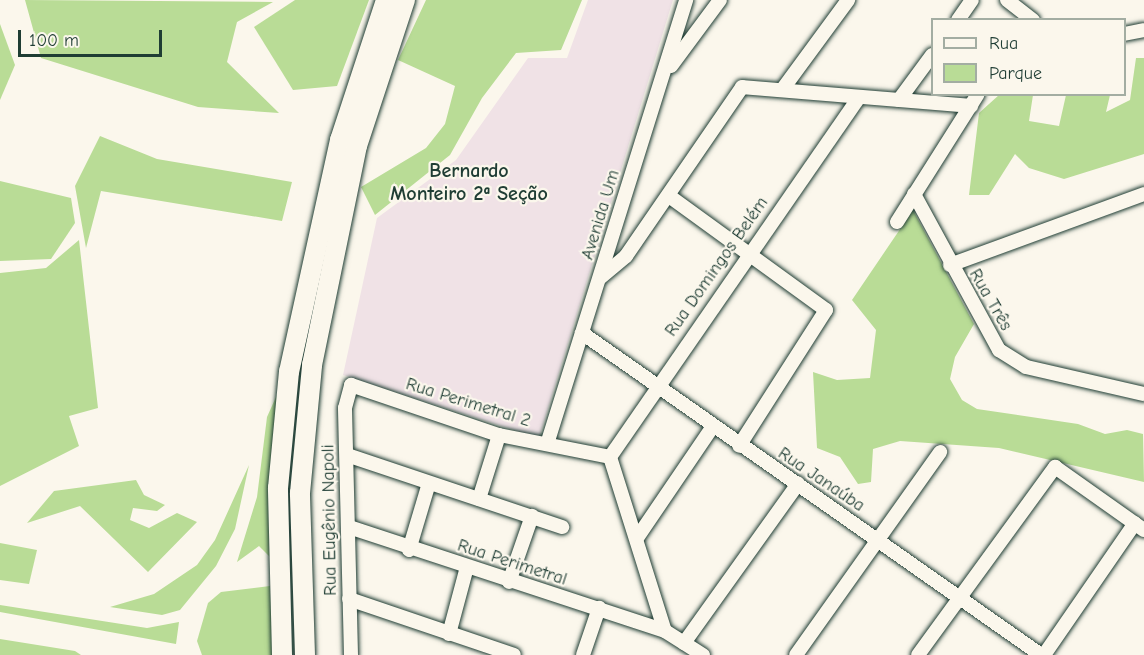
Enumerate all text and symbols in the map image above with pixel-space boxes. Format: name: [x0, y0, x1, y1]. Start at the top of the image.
scale bar: [21, 18, 165, 56]
legend: [931, 18, 1126, 96]
text: 100 m: [29, 30, 79, 51]
text: Rua: [989, 33, 1018, 54]
text: Parque: [989, 63, 1042, 84]
district label: Bernardo Monteiro 2ª Seção: [390, 158, 548, 205]
street label: Avenida Um: [577, 167, 625, 263]
street label: Rua Domingos Belém: [661, 193, 773, 341]
street label: Rua Três: [964, 265, 1016, 335]
street label: Rua Perimetral 2: [403, 374, 533, 432]
street label: Rua Janaúba: [773, 443, 869, 517]
street label: Rua Eugênio Napoli: [318, 444, 342, 596]
street label: Rua Perimetral: [455, 535, 569, 591]

